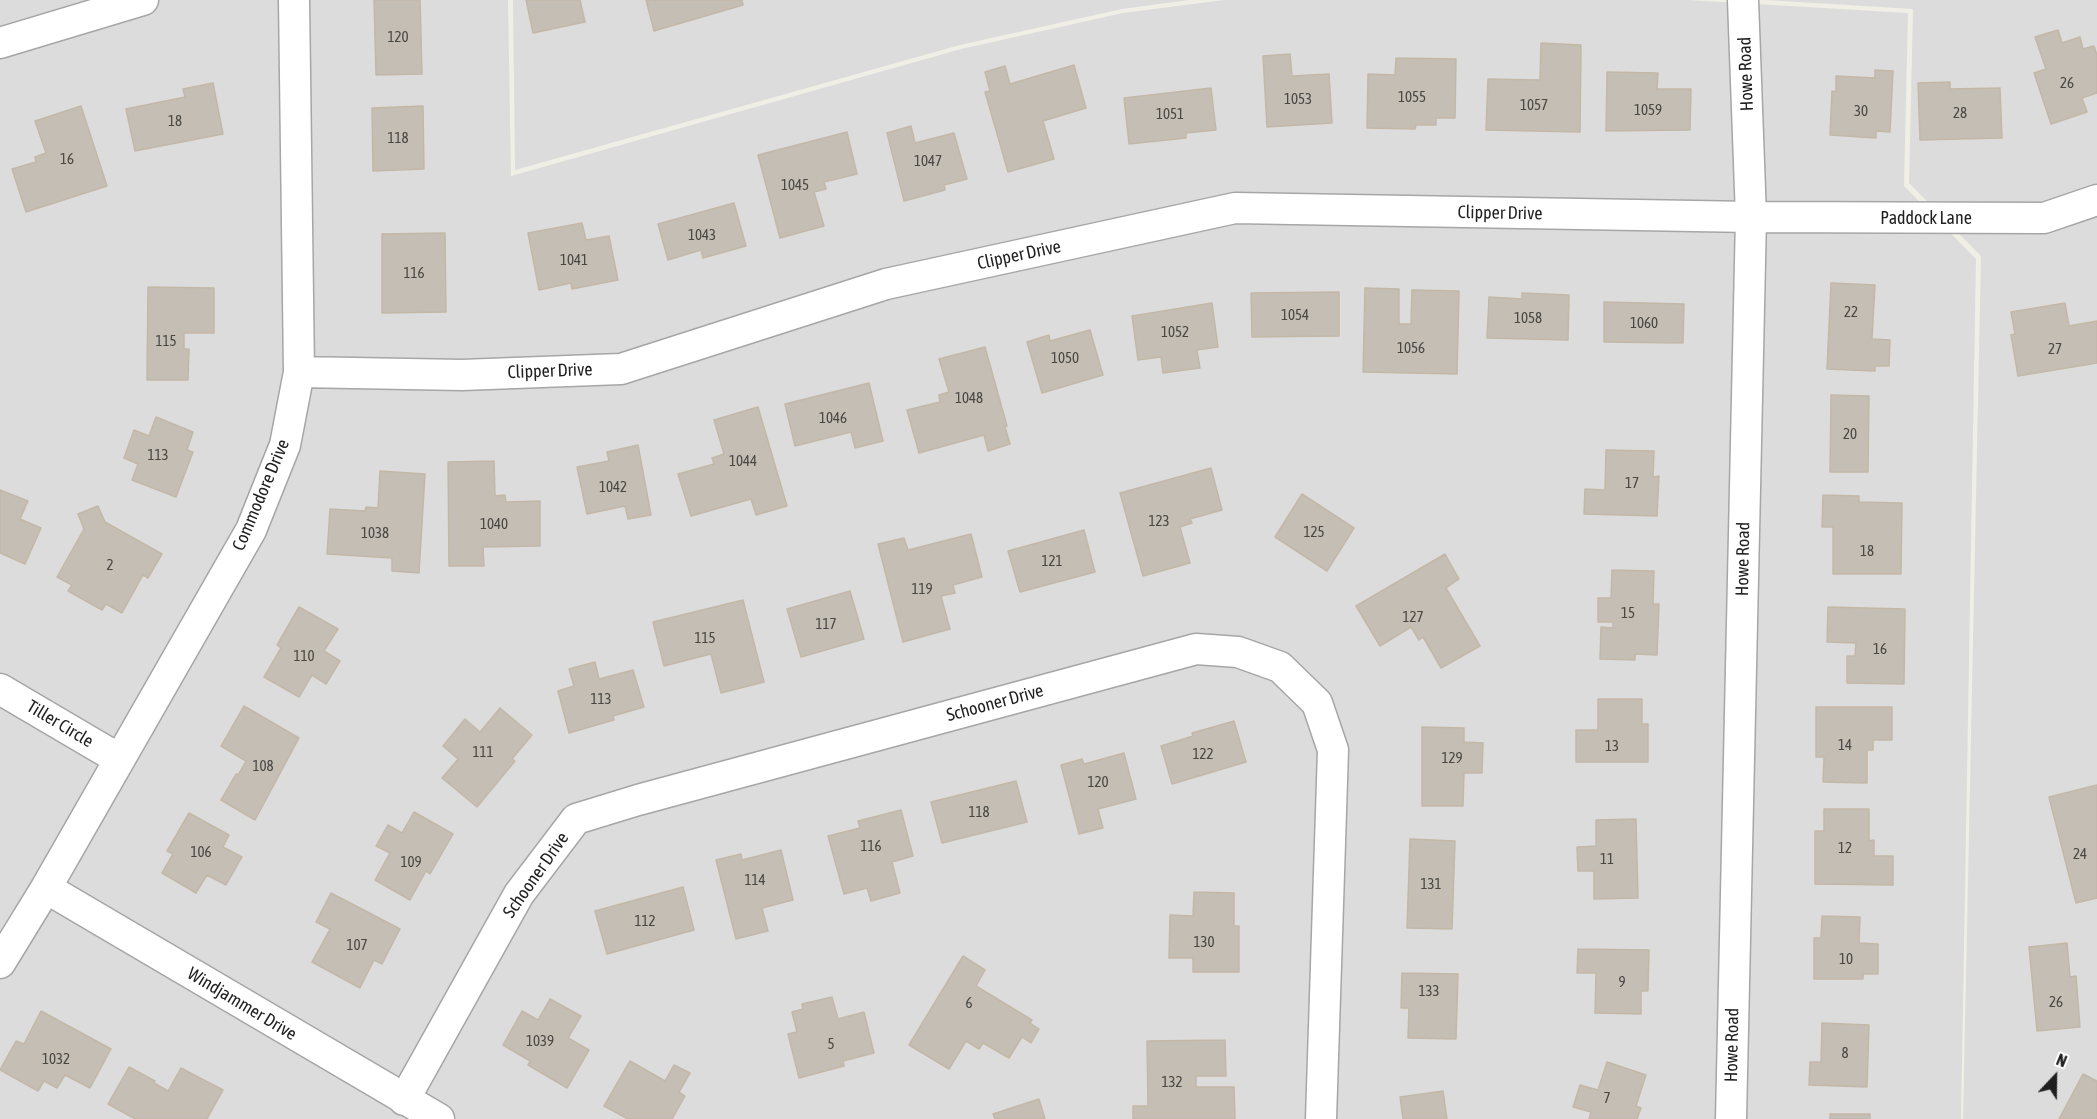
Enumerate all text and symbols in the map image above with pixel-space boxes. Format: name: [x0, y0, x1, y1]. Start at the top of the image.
house number: 120: [387, 28, 409, 46]
street label: Howe Road: [1734, 36, 1758, 112]
house number: 26: [2060, 74, 2074, 92]
house number: 1055: [1398, 88, 1426, 106]
house number: 1053: [1284, 90, 1312, 108]
house number: 1057: [1520, 96, 1548, 114]
house number: 1059: [1634, 101, 1662, 119]
house number: 30: [1854, 102, 1868, 120]
house number: 28: [1953, 104, 1967, 122]
house number: 1051: [1156, 105, 1184, 123]
house number: 18: [168, 112, 182, 130]
house number: 118: [387, 129, 409, 147]
house number: 16: [60, 150, 74, 168]
house number: 1047: [914, 152, 942, 170]
house number: 1045: [781, 176, 809, 194]
street label: Clipper Drive: [1457, 201, 1543, 225]
street label: Paddock Lane: [1880, 207, 1972, 229]
house number: 1043: [688, 226, 716, 244]
street label: Clipper Drive: [975, 236, 1063, 274]
house number: 1041: [560, 251, 588, 269]
house number: 116: [403, 264, 425, 282]
house number: 22: [1844, 303, 1858, 321]
house number: 1054: [1281, 306, 1309, 324]
house number: 1058: [1514, 309, 1542, 327]
house number: 1060: [1630, 314, 1658, 332]
house number: 1052: [1161, 323, 1189, 341]
house number: 115: [155, 332, 177, 350]
house number: 1056: [1397, 339, 1425, 357]
house number: 27: [2048, 340, 2062, 358]
house number: 1050: [1051, 349, 1079, 367]
street label: Clipper Drive: [507, 359, 593, 383]
house number: 1048: [955, 389, 983, 407]
house number: 1046: [819, 409, 847, 427]
house number: 20: [1843, 425, 1857, 443]
street label: Commodore Drive: [228, 436, 294, 554]
house number: 113: [147, 446, 169, 464]
house number: 1044: [729, 452, 757, 470]
house number: 17: [1625, 474, 1639, 492]
house number: 1042: [599, 478, 627, 496]
house number: 123: [1148, 512, 1170, 530]
house number: 1040: [480, 515, 508, 533]
street label: Howe Road: [1732, 522, 1754, 596]
house number: 125: [1303, 523, 1325, 541]
house number: 1038: [361, 524, 389, 542]
house number: 18: [1860, 542, 1874, 560]
house number: 121: [1041, 552, 1063, 570]
house number: 2: [106, 556, 114, 574]
house number: 119: [911, 580, 933, 598]
house number: 15: [1621, 604, 1635, 622]
house number: 127: [1402, 608, 1424, 626]
house number: 117: [815, 615, 837, 633]
house number: 115: [694, 629, 716, 647]
house number: 16: [1873, 640, 1887, 658]
house number: 110: [293, 647, 315, 665]
street label: Schooner Drive: [944, 680, 1046, 726]
house number: 113: [590, 690, 612, 708]
street label: Tiller Circle: [23, 696, 97, 752]
house number: 14: [1838, 736, 1852, 754]
house number: 13: [1605, 737, 1619, 755]
house number: 111: [472, 743, 494, 761]
house number: 122: [1192, 745, 1214, 763]
house number: 129: [1441, 749, 1463, 767]
house number: 108: [252, 757, 274, 775]
house number: 120: [1087, 773, 1109, 791]
house number: 118: [968, 803, 990, 821]
street label: Schooner Drive: [499, 828, 573, 922]
house number: 116: [860, 837, 882, 855]
house number: 12: [1838, 839, 1852, 857]
house number: 106: [190, 843, 212, 861]
house number: 24: [2073, 845, 2087, 863]
house number: 11: [1600, 850, 1614, 868]
house number: 109: [400, 853, 422, 871]
house number: 114: [744, 871, 766, 889]
house number: 131: [1420, 875, 1442, 893]
house number: 112: [634, 912, 656, 930]
house number: 130: [1193, 933, 1215, 951]
house number: 107: [346, 936, 368, 954]
house number: 10: [1839, 950, 1853, 968]
street label: Windjammer Drive: [183, 963, 301, 1045]
house number: 9: [1618, 973, 1626, 991]
house number: 133: [1418, 982, 1440, 1000]
house number: 26: [2049, 993, 2063, 1011]
house number: 6: [965, 994, 973, 1012]
street label: Howe Road: [1721, 1008, 1743, 1082]
house number: 1039: [526, 1032, 554, 1050]
house number: 5: [827, 1035, 835, 1053]
house number: 8: [1841, 1044, 1849, 1062]
north arrow: [2025, 1047, 2085, 1107]
house number: 1032: [42, 1050, 70, 1068]
text: N: [2054, 1050, 2069, 1070]
house number: 132: [1161, 1073, 1183, 1091]
house number: 7: [1603, 1089, 1611, 1107]

